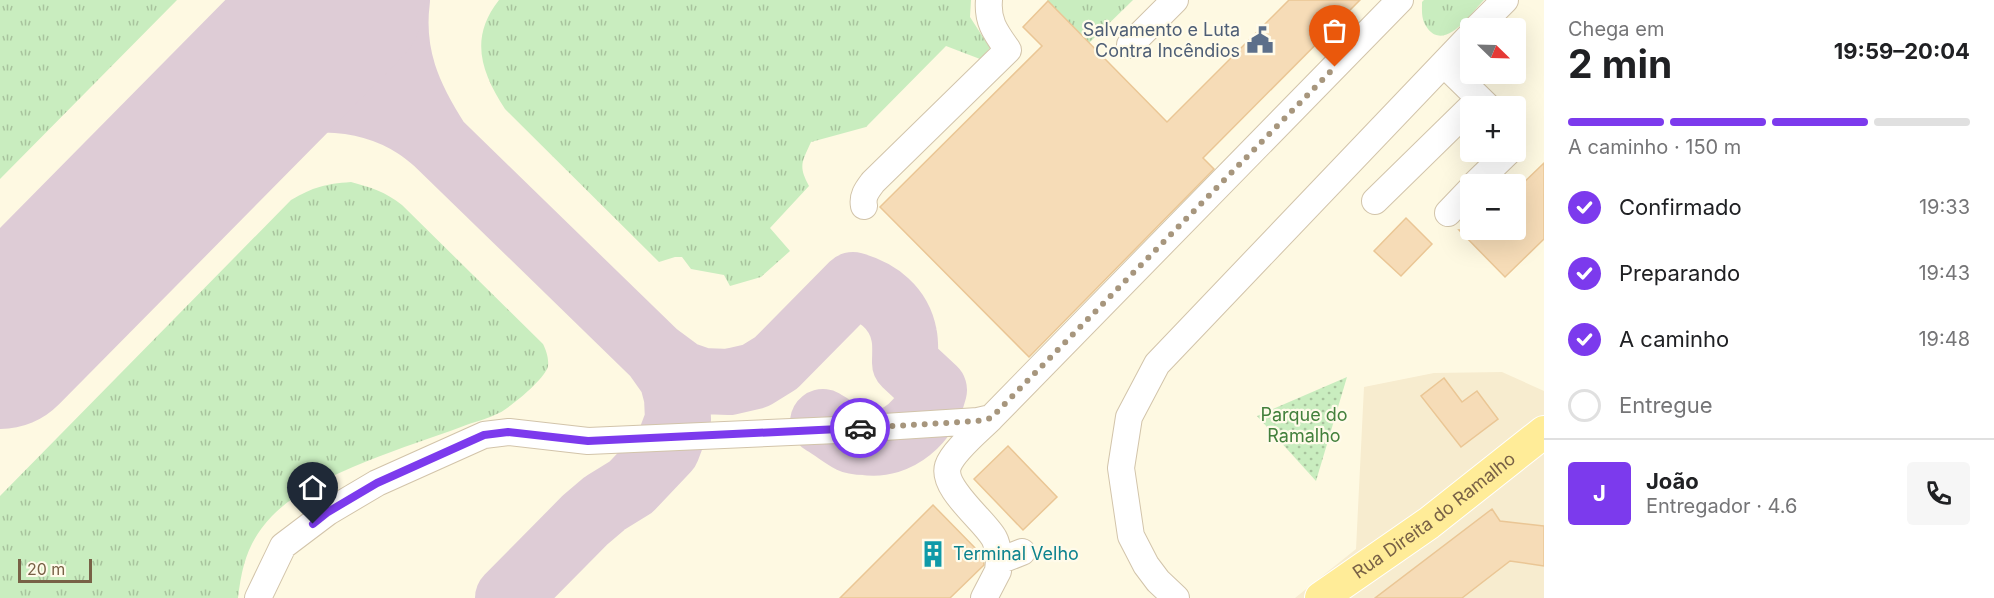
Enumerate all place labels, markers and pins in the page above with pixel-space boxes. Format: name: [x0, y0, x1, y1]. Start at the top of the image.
pin: [1309, 5, 1360, 67]
place label: Salvamento e Luta Contra Incêndios: [1083, 19, 1240, 61]
public building icon: Salvamento e Luta Contra Incêndios: [1245, 25, 1275, 55]
pin: [287, 462, 338, 524]
building icon: Terminal Velho: [918, 539, 948, 569]
place label: Terminal Velho: [953, 543, 1079, 564]

